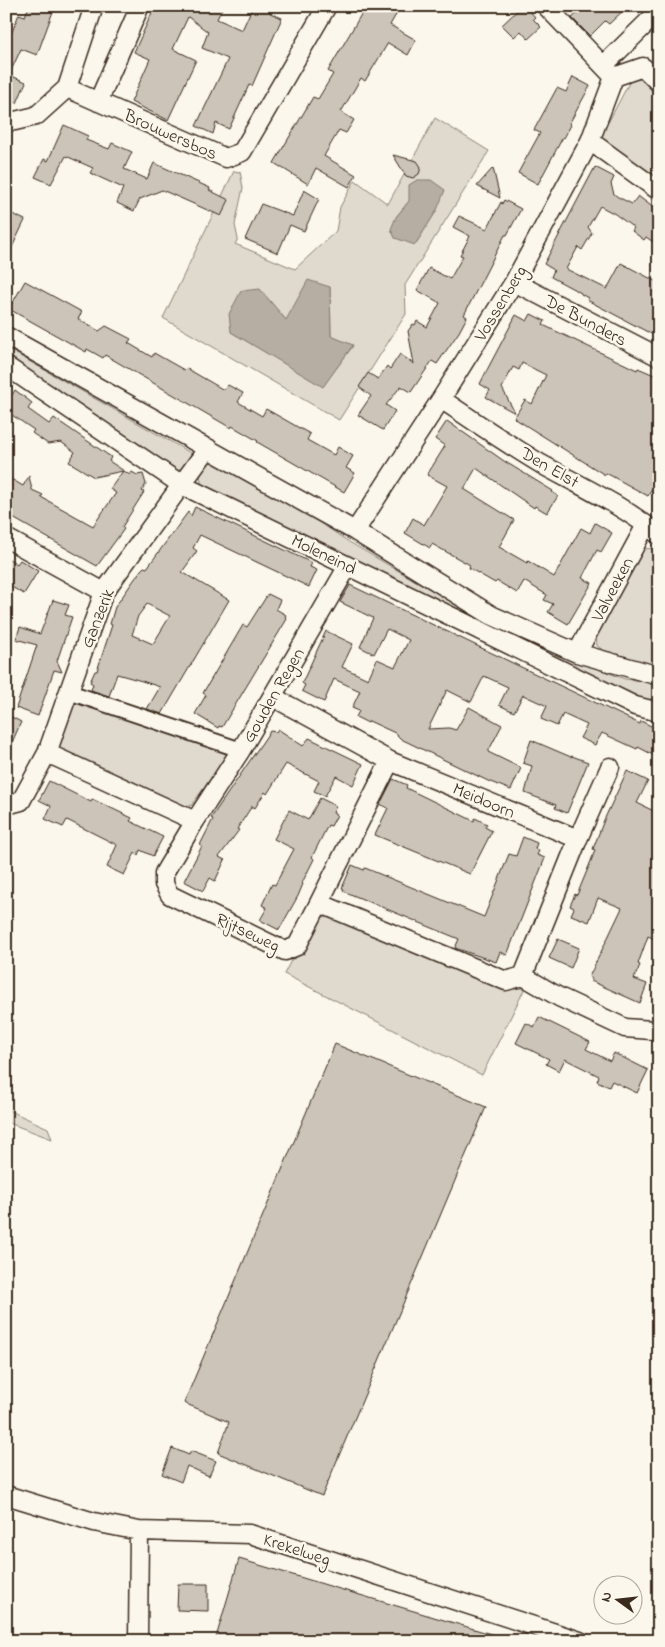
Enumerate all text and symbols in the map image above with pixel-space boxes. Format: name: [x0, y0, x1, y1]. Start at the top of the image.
street label: Brouwersbos: [118, 103, 221, 168]
street label: Vossenberg: [468, 261, 535, 348]
street label: De Bunders: [538, 289, 631, 354]
street label: Den Elst: [514, 441, 583, 496]
street label: Moleneind: [286, 529, 360, 583]
street label: Valveeken: [585, 553, 642, 628]
street label: Ganzerik: [75, 585, 123, 652]
street label: Gouden Regen: [237, 644, 313, 749]
street label: Meidoorn: [448, 777, 519, 827]
street label: Rijtseweg: [210, 908, 283, 961]
street label: Krekelweg: [259, 1528, 333, 1575]
north arrow: [592, 1574, 642, 1624]
text: N: [596, 1590, 618, 1604]

